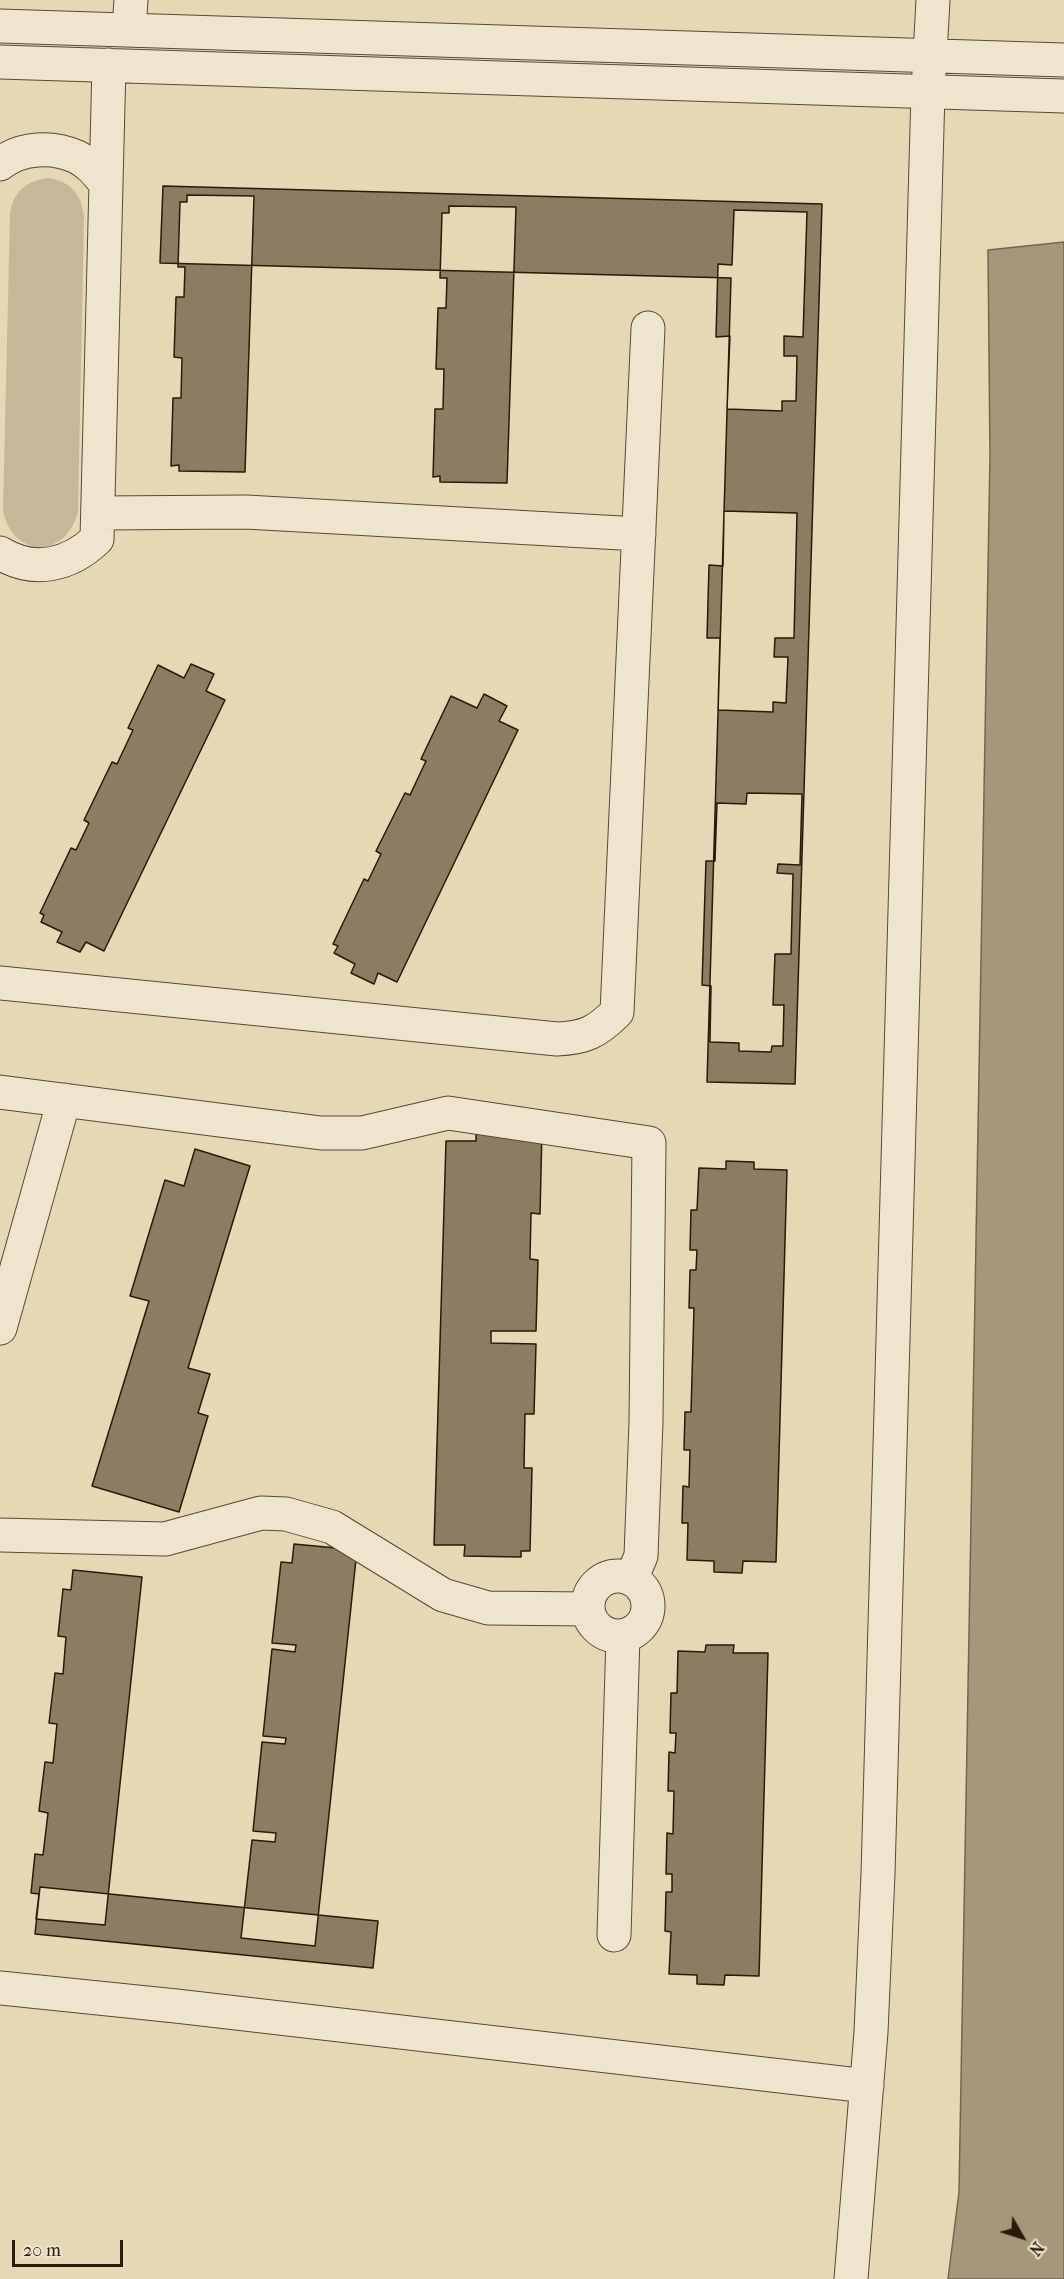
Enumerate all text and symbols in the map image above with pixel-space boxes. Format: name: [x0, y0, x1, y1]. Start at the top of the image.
north arrow: [992, 2207, 1052, 2267]
scale bar: [15, 2228, 126, 2266]
text: N: [1025, 2238, 1048, 2259]
text: 20 m: [23, 2240, 61, 2261]

